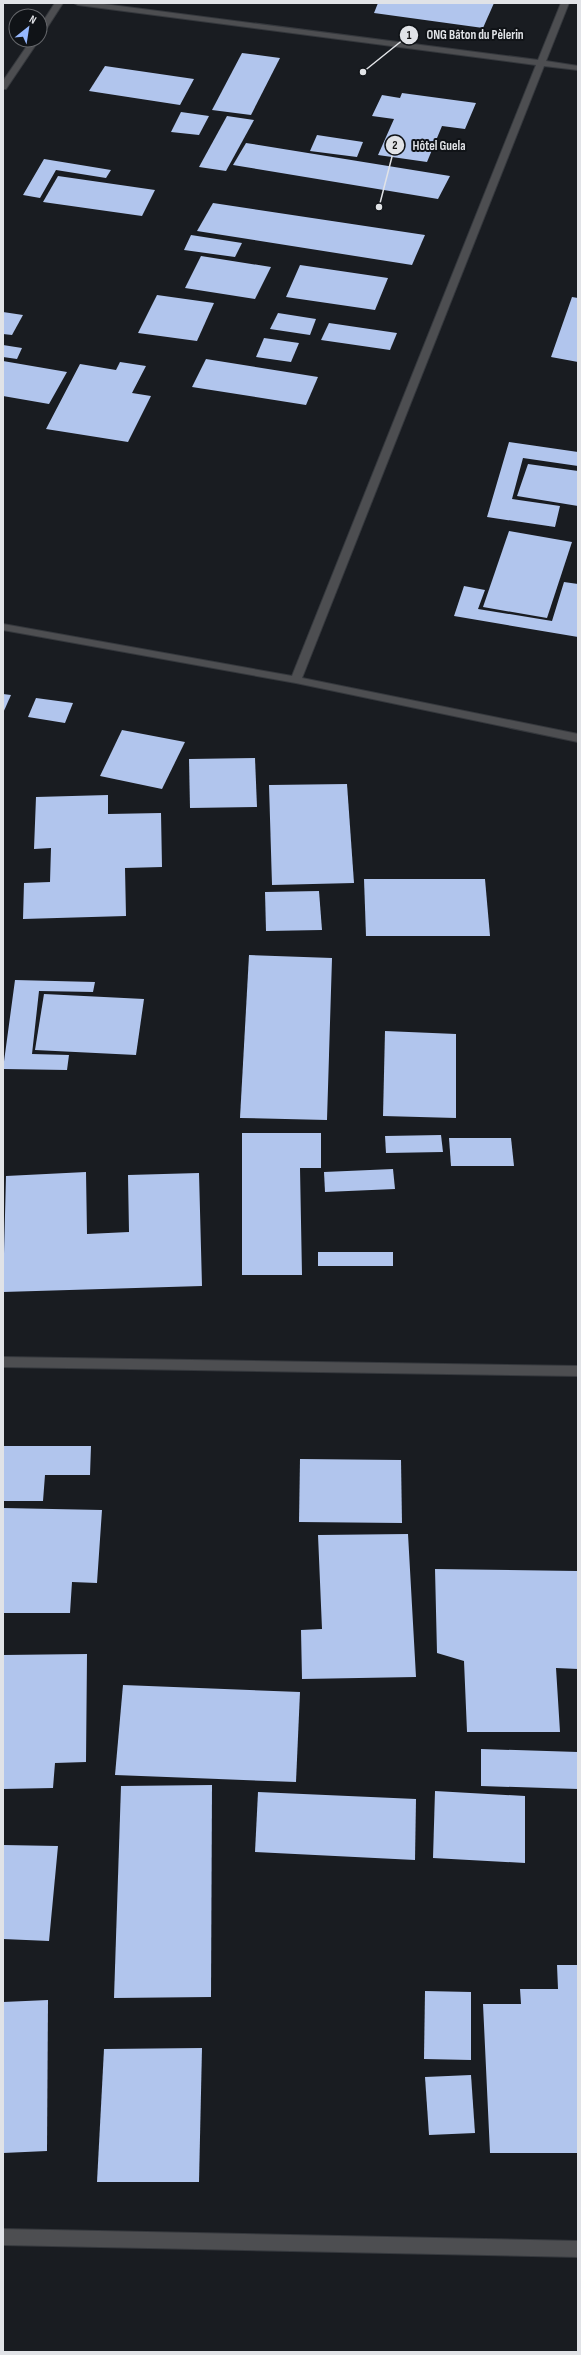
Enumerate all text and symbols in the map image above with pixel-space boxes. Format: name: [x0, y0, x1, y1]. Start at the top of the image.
north arrow: [8, 8, 48, 48]
text: N: [27, 13, 39, 27]
callout: ONG Bâton du Pèlerin: [399, 22, 532, 47]
text: ONG Bâton du Pèlerin: [426, 27, 524, 43]
text: 1: [407, 28, 412, 43]
callout: Hôtel Guela: [385, 133, 474, 158]
text: 2: [392, 138, 398, 153]
text: Hôtel Guela: [412, 138, 466, 154]

